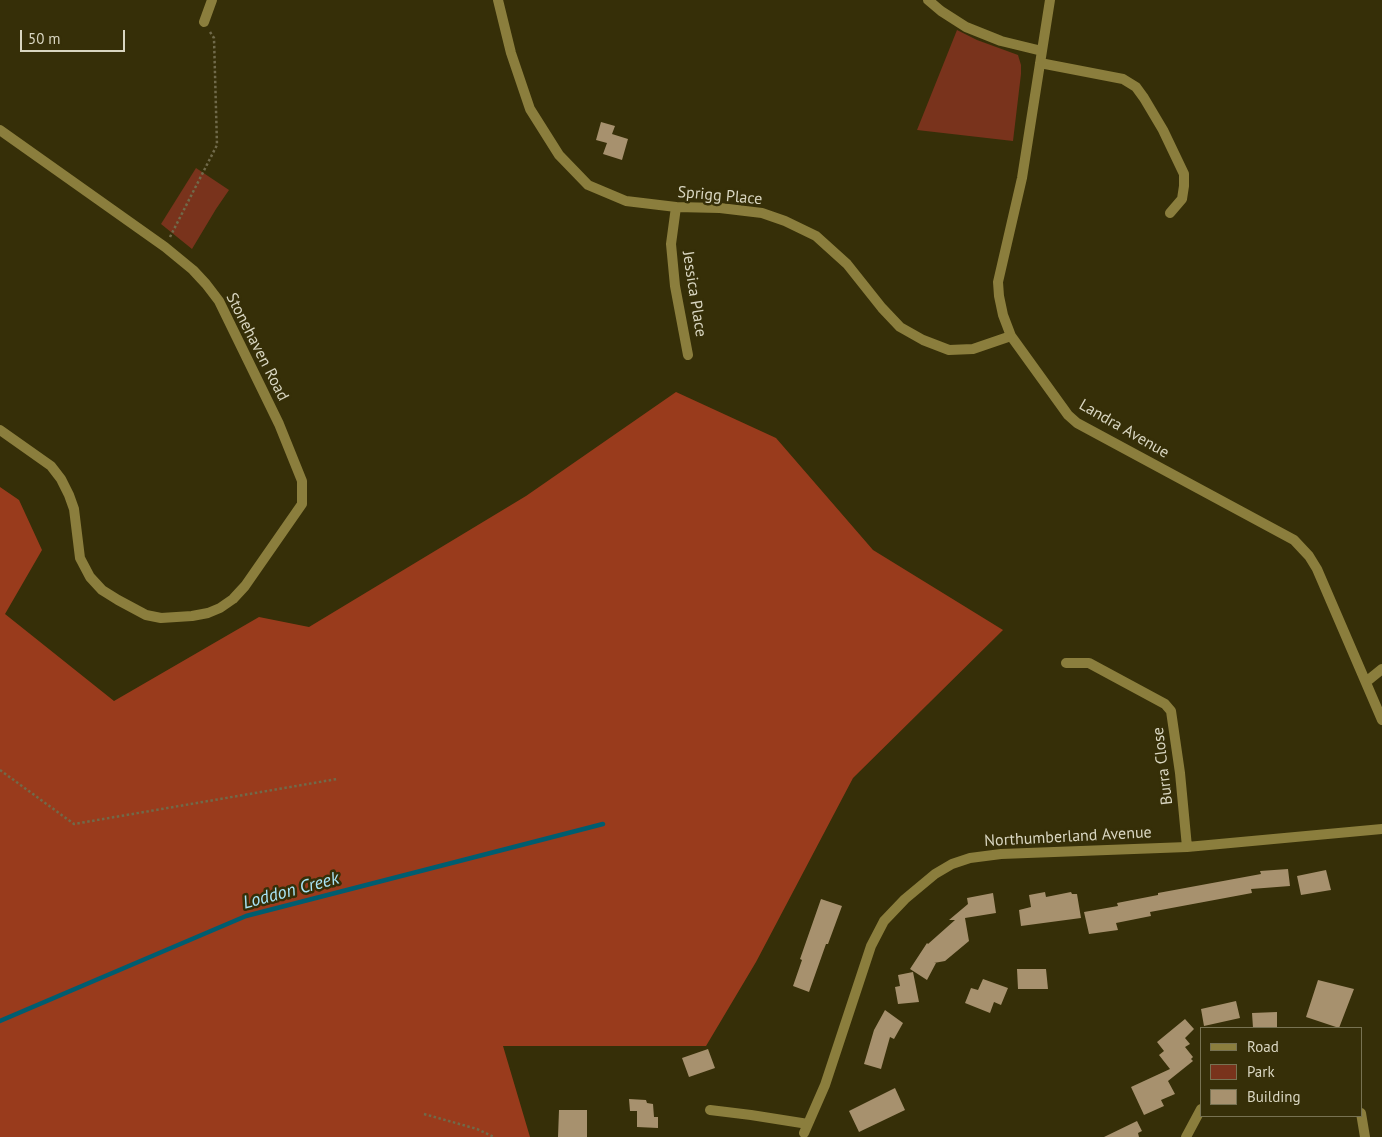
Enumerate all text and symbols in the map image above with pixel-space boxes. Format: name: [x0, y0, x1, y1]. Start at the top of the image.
scale bar: [22, 20, 128, 52]
text: 50 m: [28, 29, 61, 48]
street label: Sprigg Place: [677, 183, 763, 209]
street label: Jessica Place: [678, 250, 710, 338]
street label: Stonehaven Road: [222, 290, 292, 404]
street label: Landra Avenue: [1076, 395, 1172, 463]
street label: Burra Close: [1149, 726, 1177, 806]
street label: Northumberland Avenue: [984, 823, 1152, 851]
water label: Loddon Creek: [241, 868, 341, 914]
legend: [1200, 1027, 1362, 1117]
text: Road: [1247, 1037, 1279, 1056]
text: Park: [1247, 1062, 1275, 1081]
text: Building: [1247, 1087, 1301, 1106]

